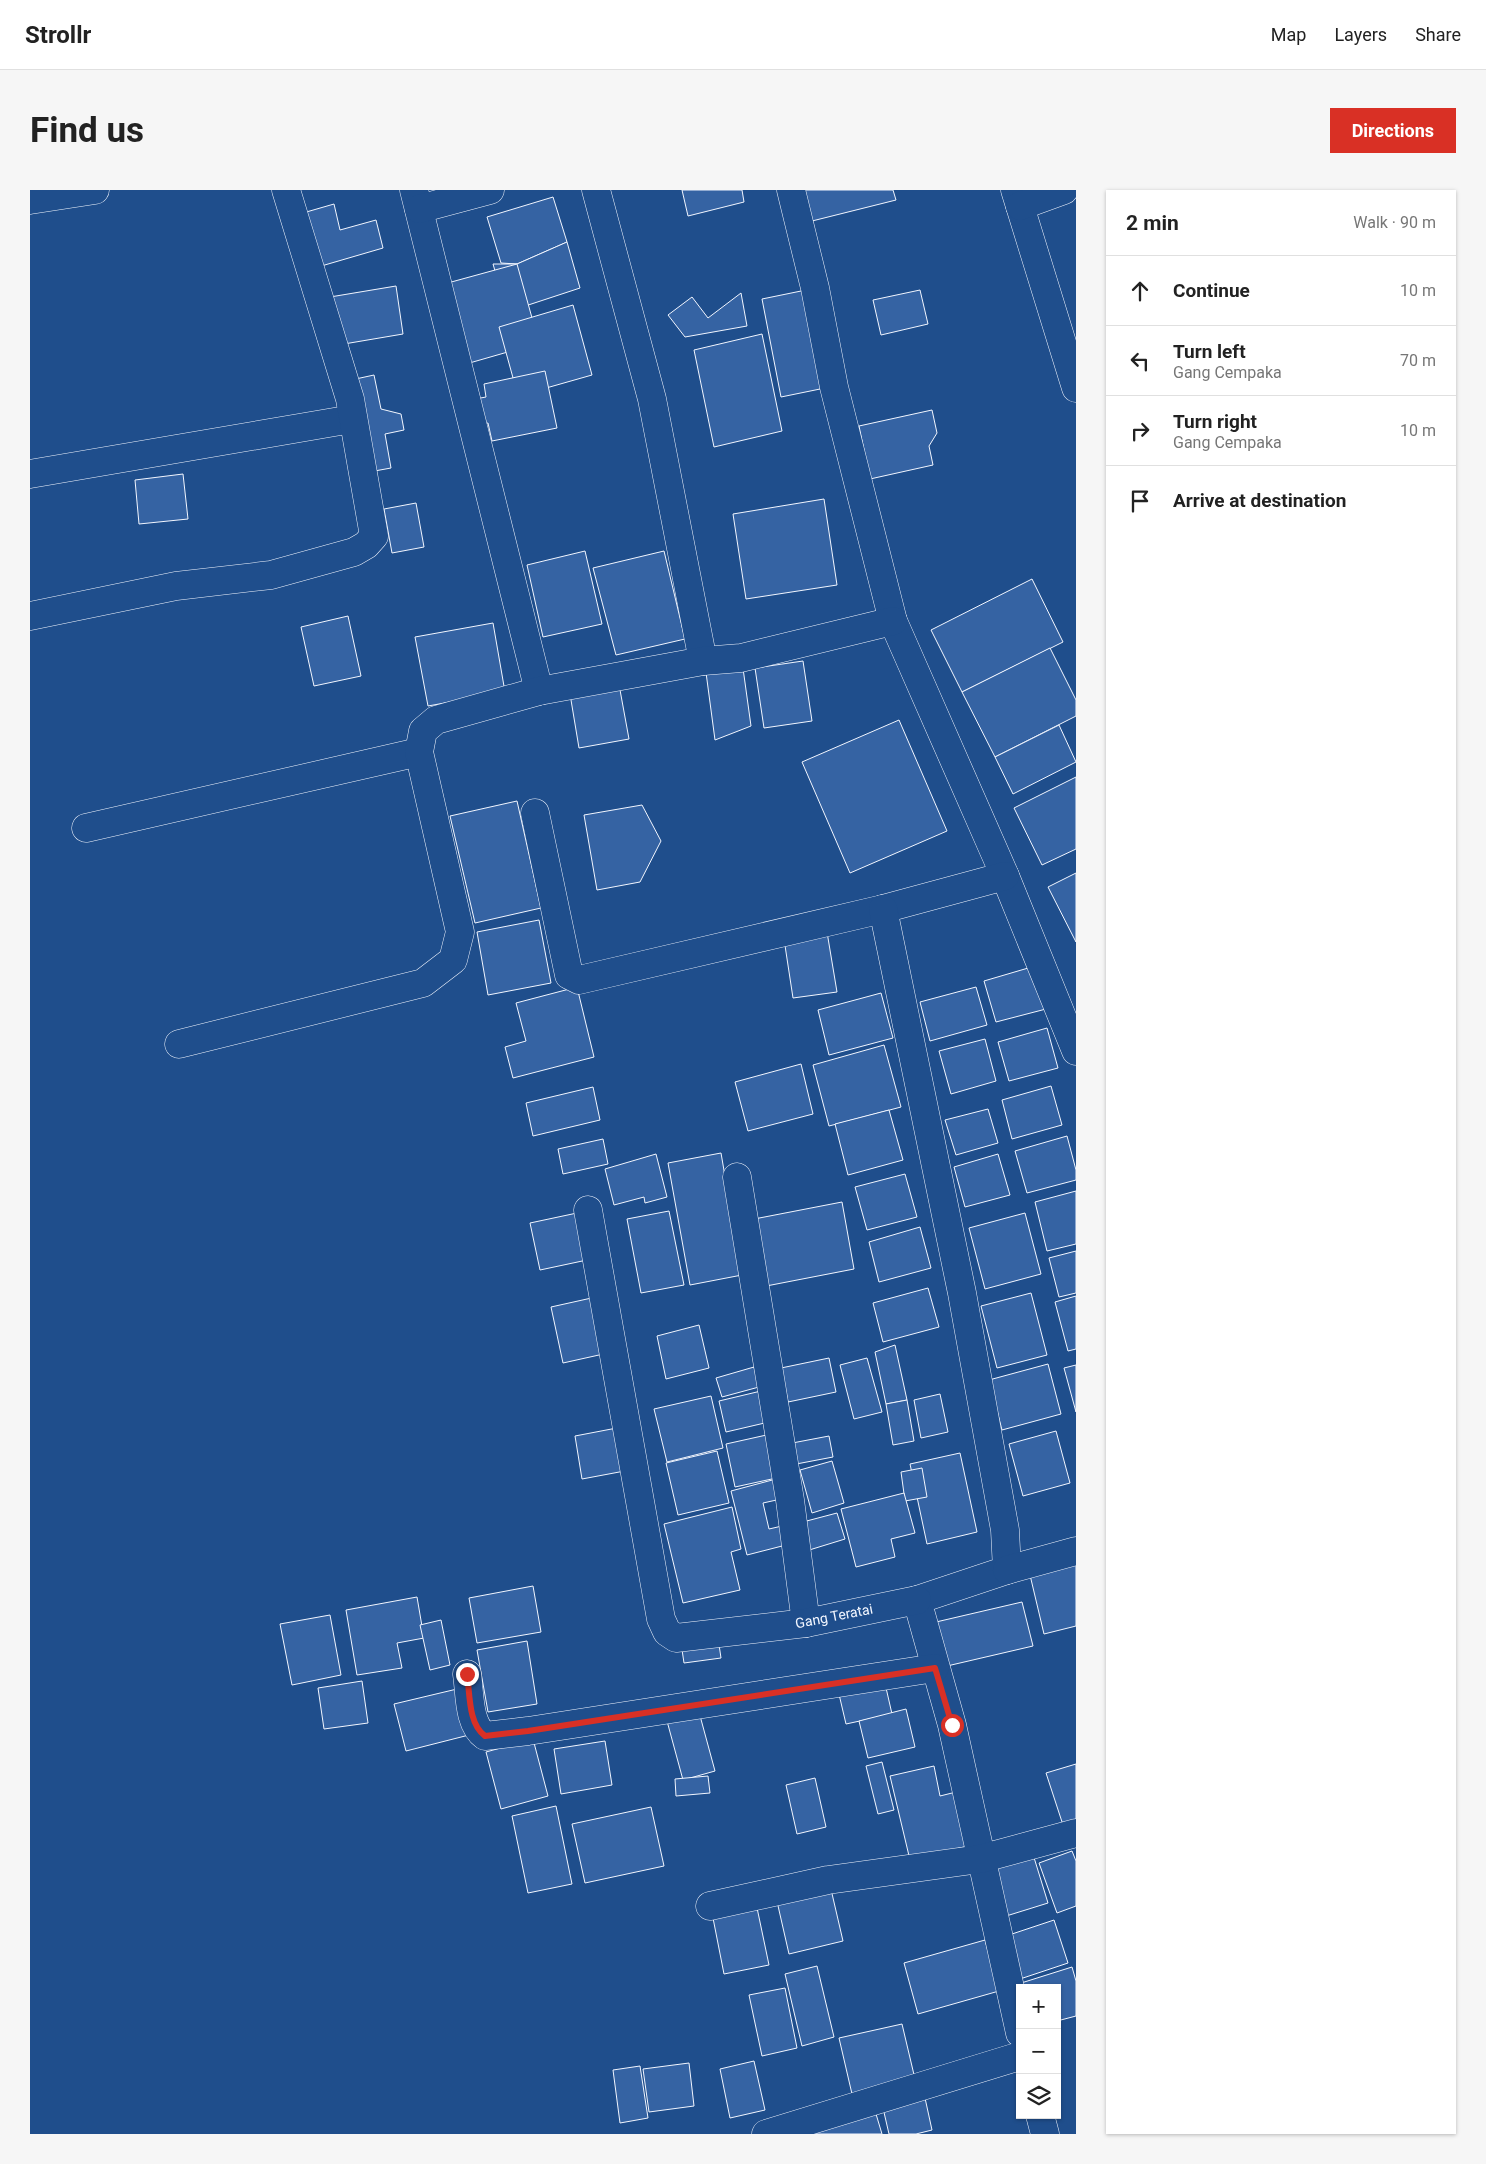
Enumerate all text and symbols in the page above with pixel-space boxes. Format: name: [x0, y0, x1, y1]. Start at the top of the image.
text: Strollr: [25, 21, 91, 49]
text: Map: [1271, 24, 1306, 45]
text: Layers: [1334, 24, 1387, 45]
text: Share: [1415, 24, 1461, 45]
button: Directions: [1330, 108, 1456, 153]
text: Find us: [30, 110, 144, 151]
text: 2 min: [1126, 211, 1179, 235]
text: Walk · 90 m: [1353, 213, 1436, 232]
icon: ahead: [1126, 277, 1154, 305]
text: Continue: [1173, 279, 1250, 302]
text: 10 m: [1400, 281, 1436, 300]
text: Turn left: [1173, 340, 1246, 363]
icon: left: [1126, 347, 1154, 375]
text: 70 m: [1400, 351, 1436, 370]
text: Gang Cempaka: [1173, 363, 1282, 382]
text: Turn right: [1173, 410, 1257, 433]
icon: right: [1126, 417, 1154, 445]
text: 10 m: [1400, 421, 1436, 440]
text: Gang Cempaka: [1173, 433, 1282, 452]
icon: arrive: [1126, 487, 1154, 515]
text: Arrive at destination: [1173, 489, 1346, 512]
street label: Gang Teratai: [794, 1601, 874, 1631]
route end: [456, 1663, 479, 1686]
route start: [941, 1714, 964, 1737]
map controls: [1016, 1984, 1061, 2119]
button: +: [1016, 1984, 1061, 2029]
button: −: [1016, 2029, 1061, 2074]
button: layers: [1016, 2074, 1061, 2119]

